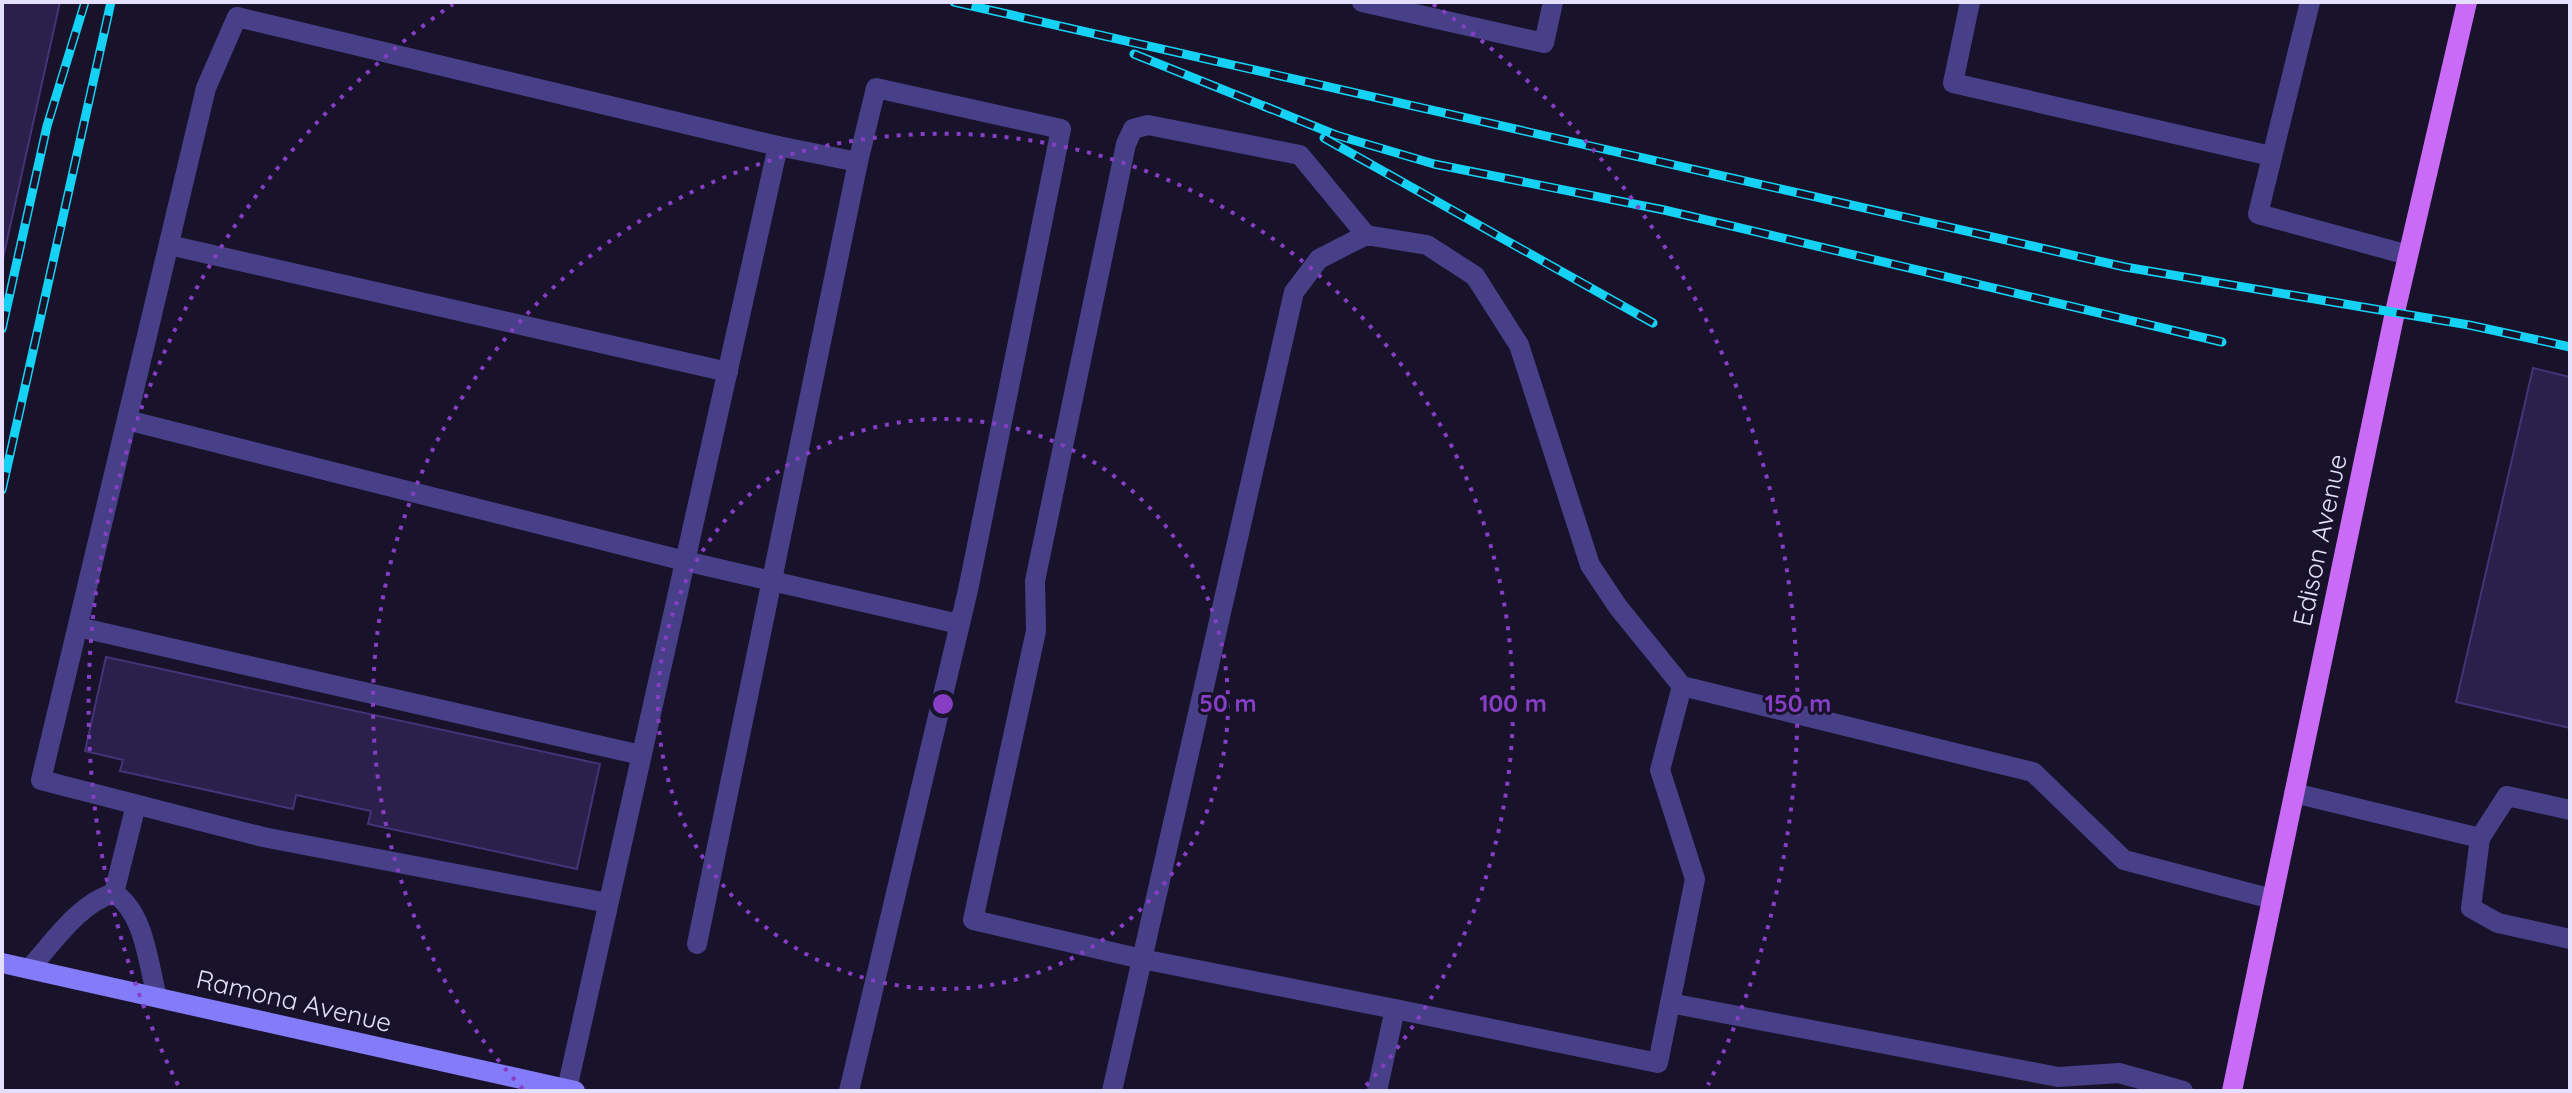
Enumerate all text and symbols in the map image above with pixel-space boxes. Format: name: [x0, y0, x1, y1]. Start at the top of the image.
street label: Edison Avenue: [2285, 451, 2354, 629]
text: 50 m: [1199, 688, 1257, 718]
text: 100 m: [1479, 688, 1547, 718]
text: 150 m: [1765, 688, 1831, 718]
centre of rings: [929, 690, 957, 718]
street label: Ramona Avenue: [193, 962, 395, 1039]

